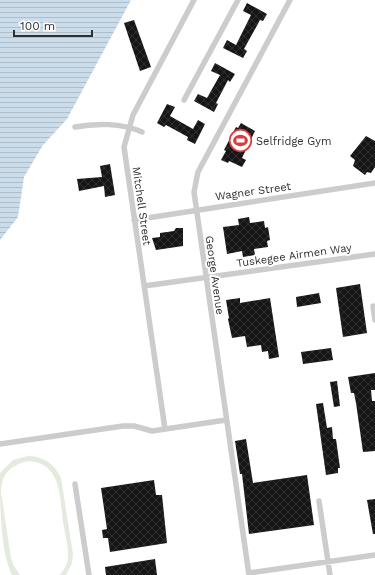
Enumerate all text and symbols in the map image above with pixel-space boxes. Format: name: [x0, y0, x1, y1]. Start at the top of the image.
scale bar: [14, 12, 92, 38]
text: 100 m: [20, 19, 55, 33]
sports icon: Selfridge Gym: [227, 128, 253, 154]
place label: Selfridge Gym: [256, 135, 331, 148]
street label: Mitchell Street: [130, 166, 154, 247]
street label: Wagner Street: [214, 180, 292, 203]
street label: George Avenue: [203, 235, 226, 315]
street label: Tuskegee Airmen Way: [236, 241, 353, 270]

